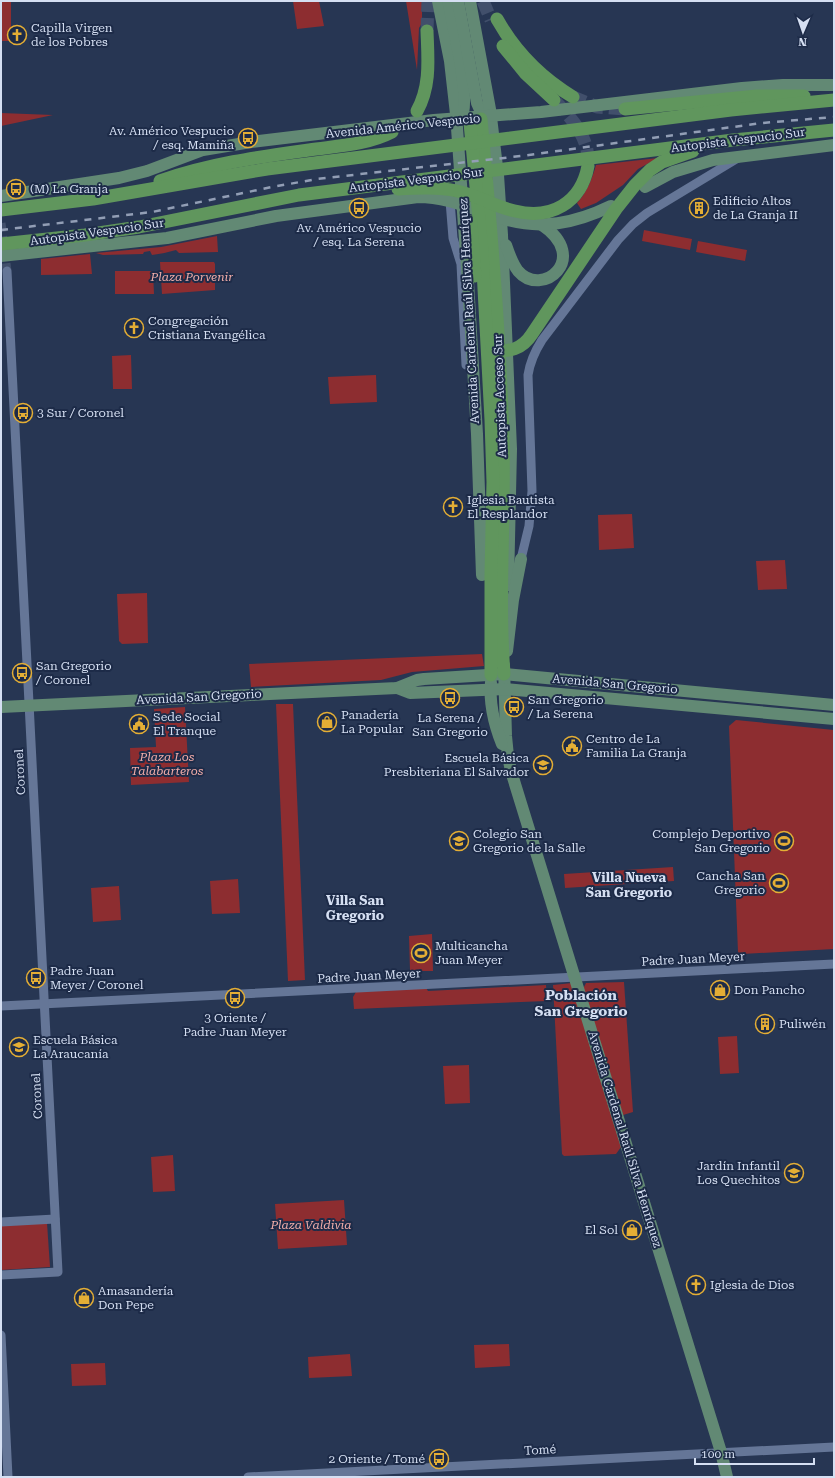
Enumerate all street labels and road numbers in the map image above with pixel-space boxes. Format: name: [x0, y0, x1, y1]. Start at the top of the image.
street label: Avenida Américo Vespucio: [325, 111, 481, 141]
street label: Autopista Vespucio Sur: [670, 125, 806, 155]
street label: Autopista Vespucio Sur: [348, 165, 484, 195]
street label: Avenida Cardenal Raúl Silva Henríquez: [456, 198, 482, 424]
street label: Autopista Vespucio Sur: [29, 216, 165, 248]
street label: Autopista Acceso Sur: [491, 334, 509, 458]
street label: Avenida San Gregorio: [552, 672, 678, 696]
street label: Avenida San Gregorio: [136, 687, 262, 707]
street label: Coronel: [12, 748, 28, 795]
street label: Padre Juan Meyer: [641, 949, 745, 969]
street label: Padre Juan Meyer: [317, 966, 421, 986]
street label: Avenida Cardenal Raúl Silva Henríquez: [585, 1029, 665, 1249]
street label: Coronel: [29, 1072, 45, 1119]
street label: Tomé: [524, 1442, 557, 1458]

